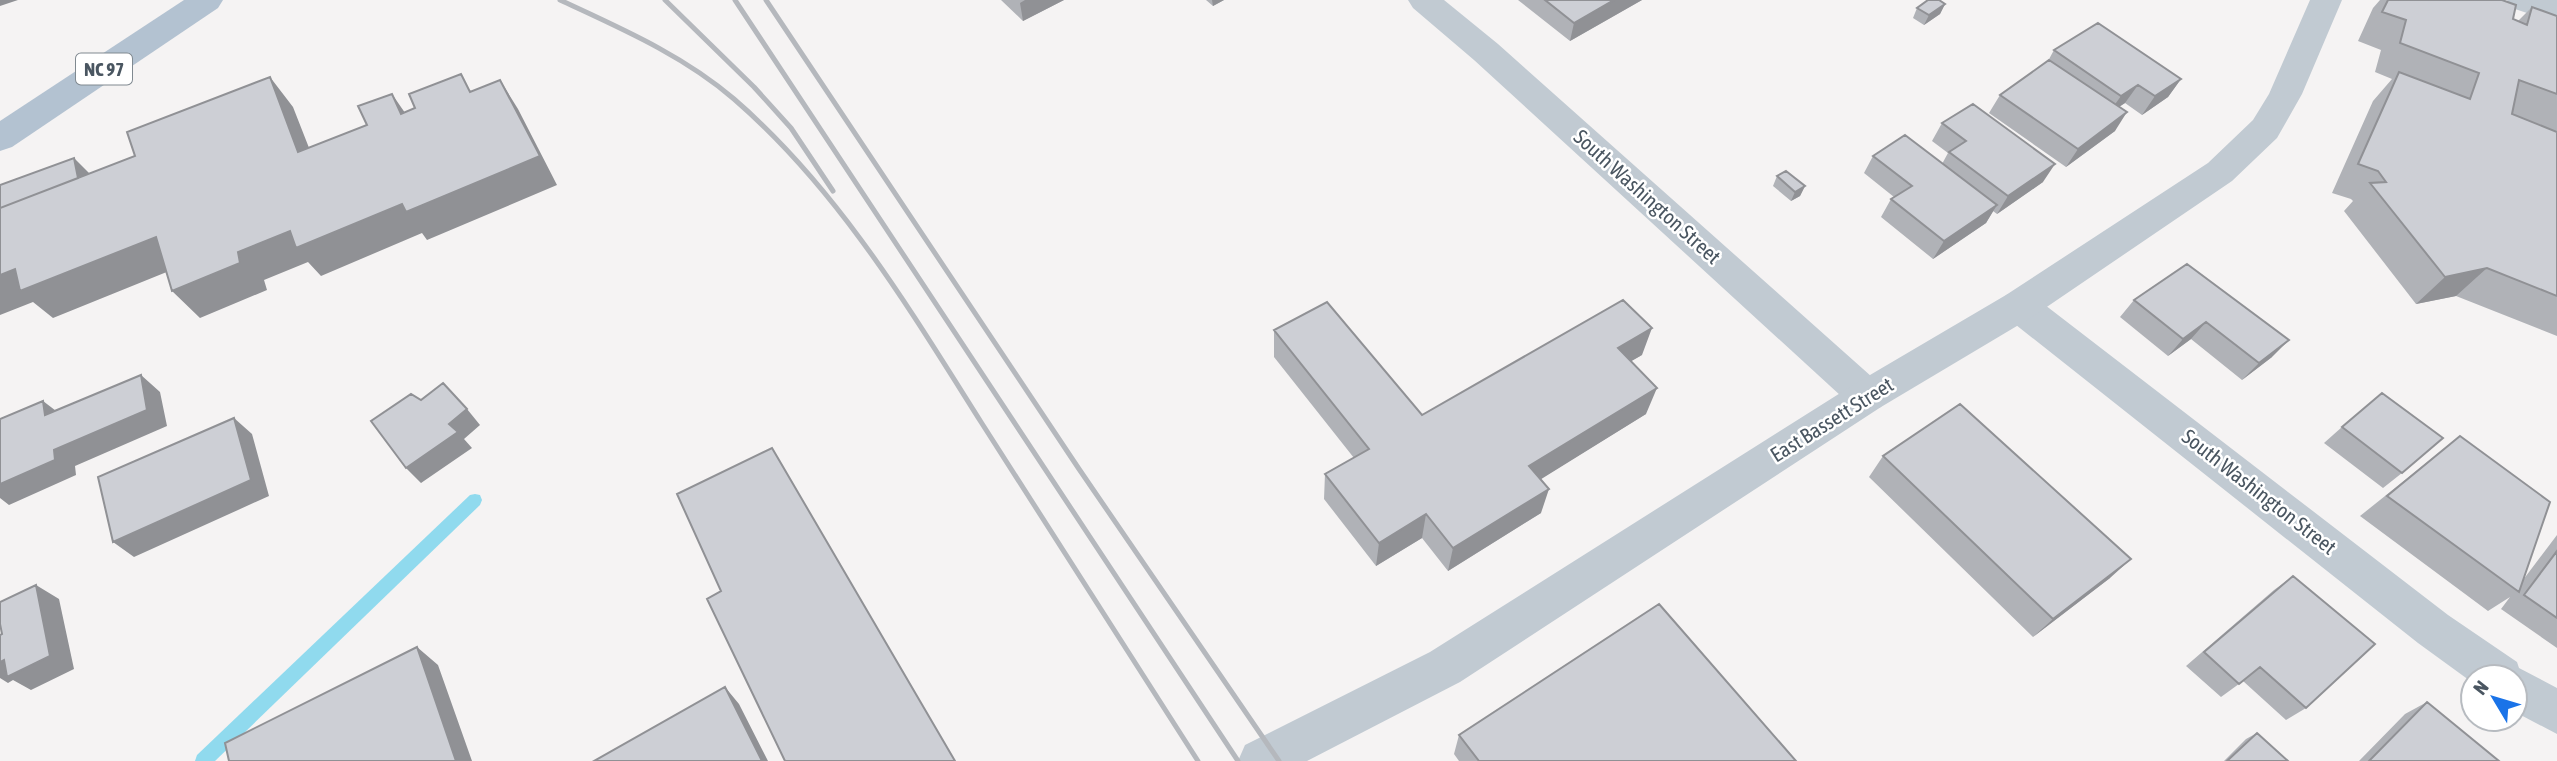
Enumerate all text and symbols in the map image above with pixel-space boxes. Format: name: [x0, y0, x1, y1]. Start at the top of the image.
road number: NC 97: [76, 54, 132, 85]
street label: South Washington Street: [1569, 124, 1726, 268]
street label: East Bassett Street: [1766, 372, 1897, 466]
street label: South Washington Street: [2178, 424, 2341, 559]
north arrow: [2459, 663, 2529, 733]
text: N: [2468, 676, 2493, 699]

